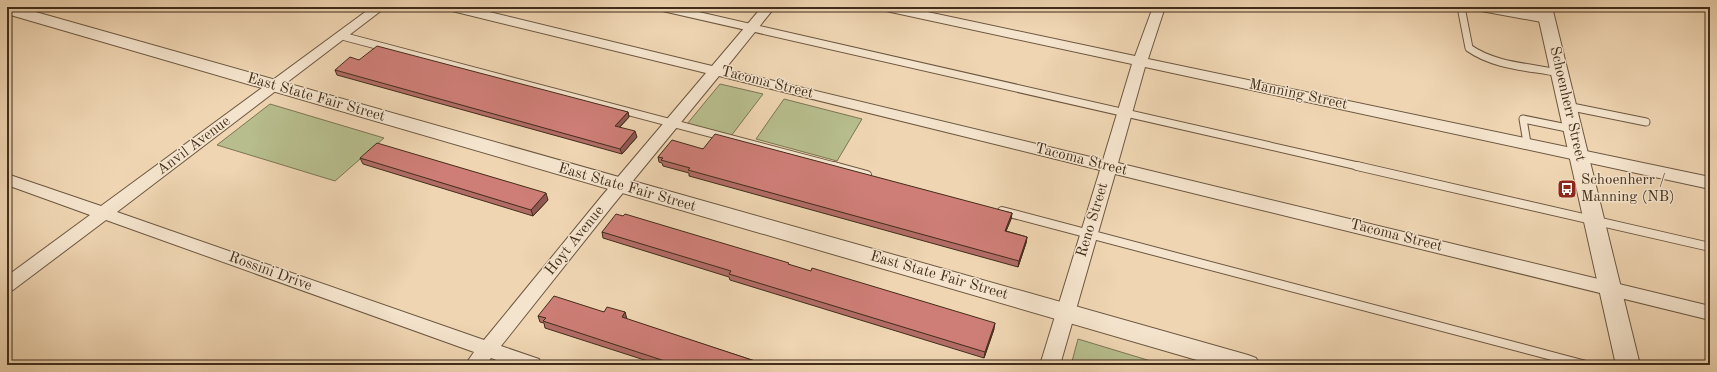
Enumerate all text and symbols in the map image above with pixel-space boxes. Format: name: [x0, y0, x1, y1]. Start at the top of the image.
street label: Schoenherr Street: [1546, 45, 1588, 163]
street label: Tacoma Street: [719, 64, 815, 102]
street label: East State Fair Street: [245, 71, 387, 125]
street label: Manning Street: [1247, 77, 1349, 113]
street label: Anvil Avenue: [155, 114, 234, 178]
street label: Tacoma Street: [1033, 141, 1129, 179]
street label: East State Fair Street: [556, 161, 698, 215]
place label: Schoenherr / Manning (NB): [1581, 173, 1675, 205]
bus stop icon: Schoenherr / Manning (NB): [1556, 178, 1578, 200]
street label: Reno Street: [1075, 181, 1111, 259]
street label: Hoyt Avenue: [543, 203, 607, 278]
street label: Tacoma Street: [1348, 217, 1444, 255]
street label: East State Fair Street: [868, 249, 1010, 303]
street label: Rossini Drive: [226, 250, 314, 294]

